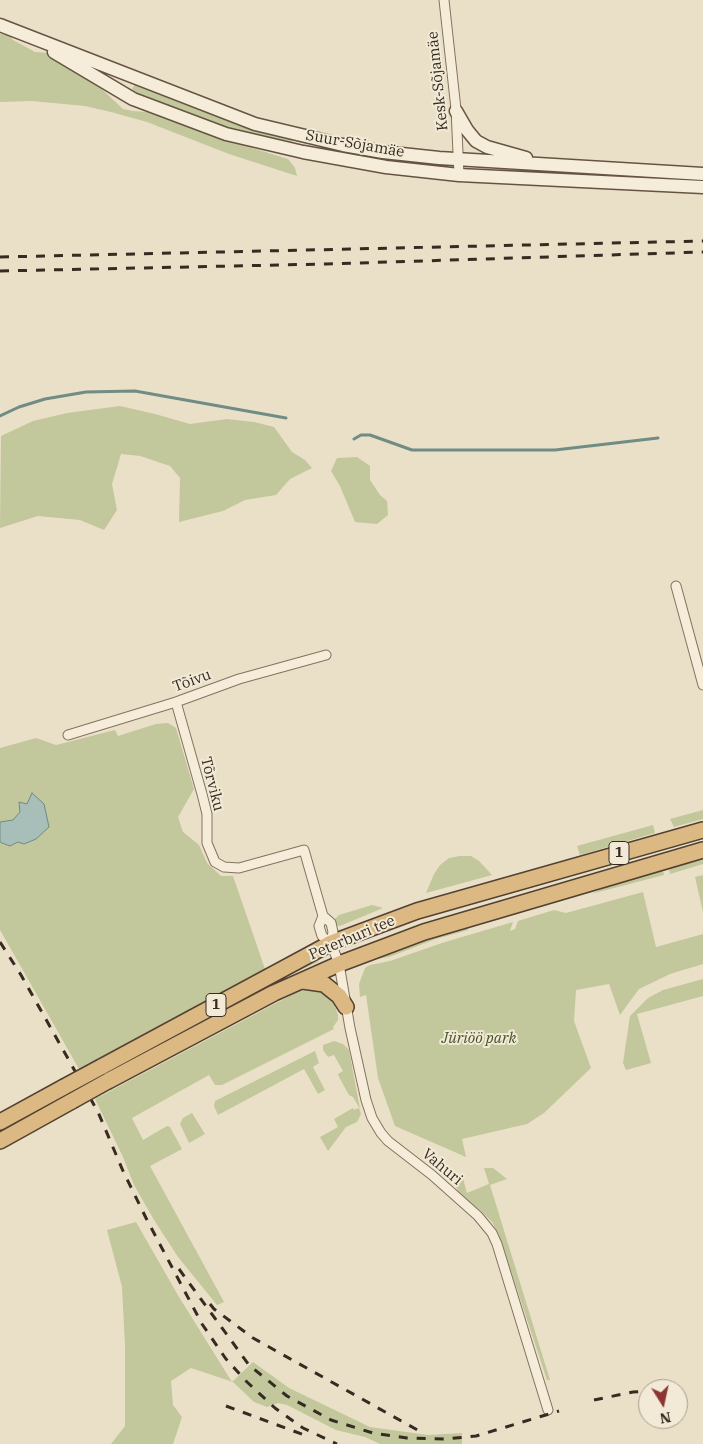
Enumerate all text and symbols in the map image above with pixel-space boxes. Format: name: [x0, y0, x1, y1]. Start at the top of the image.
street label: Kesk-Sõjamäe: [424, 30, 452, 132]
street label: Suur-Sõjamäe: [304, 126, 406, 162]
street label: Tõivu: [170, 666, 214, 696]
street label: Tõrviku: [197, 755, 227, 813]
road number: 1: [609, 841, 629, 864]
street label: Peterburi tee: [306, 912, 398, 964]
road number: 1: [206, 994, 226, 1016]
park label: Jüriöö park: [442, 1030, 516, 1048]
street label: Vahuri: [418, 1145, 466, 1189]
north arrow: [638, 1379, 688, 1429]
text: N: [658, 1408, 672, 1428]

